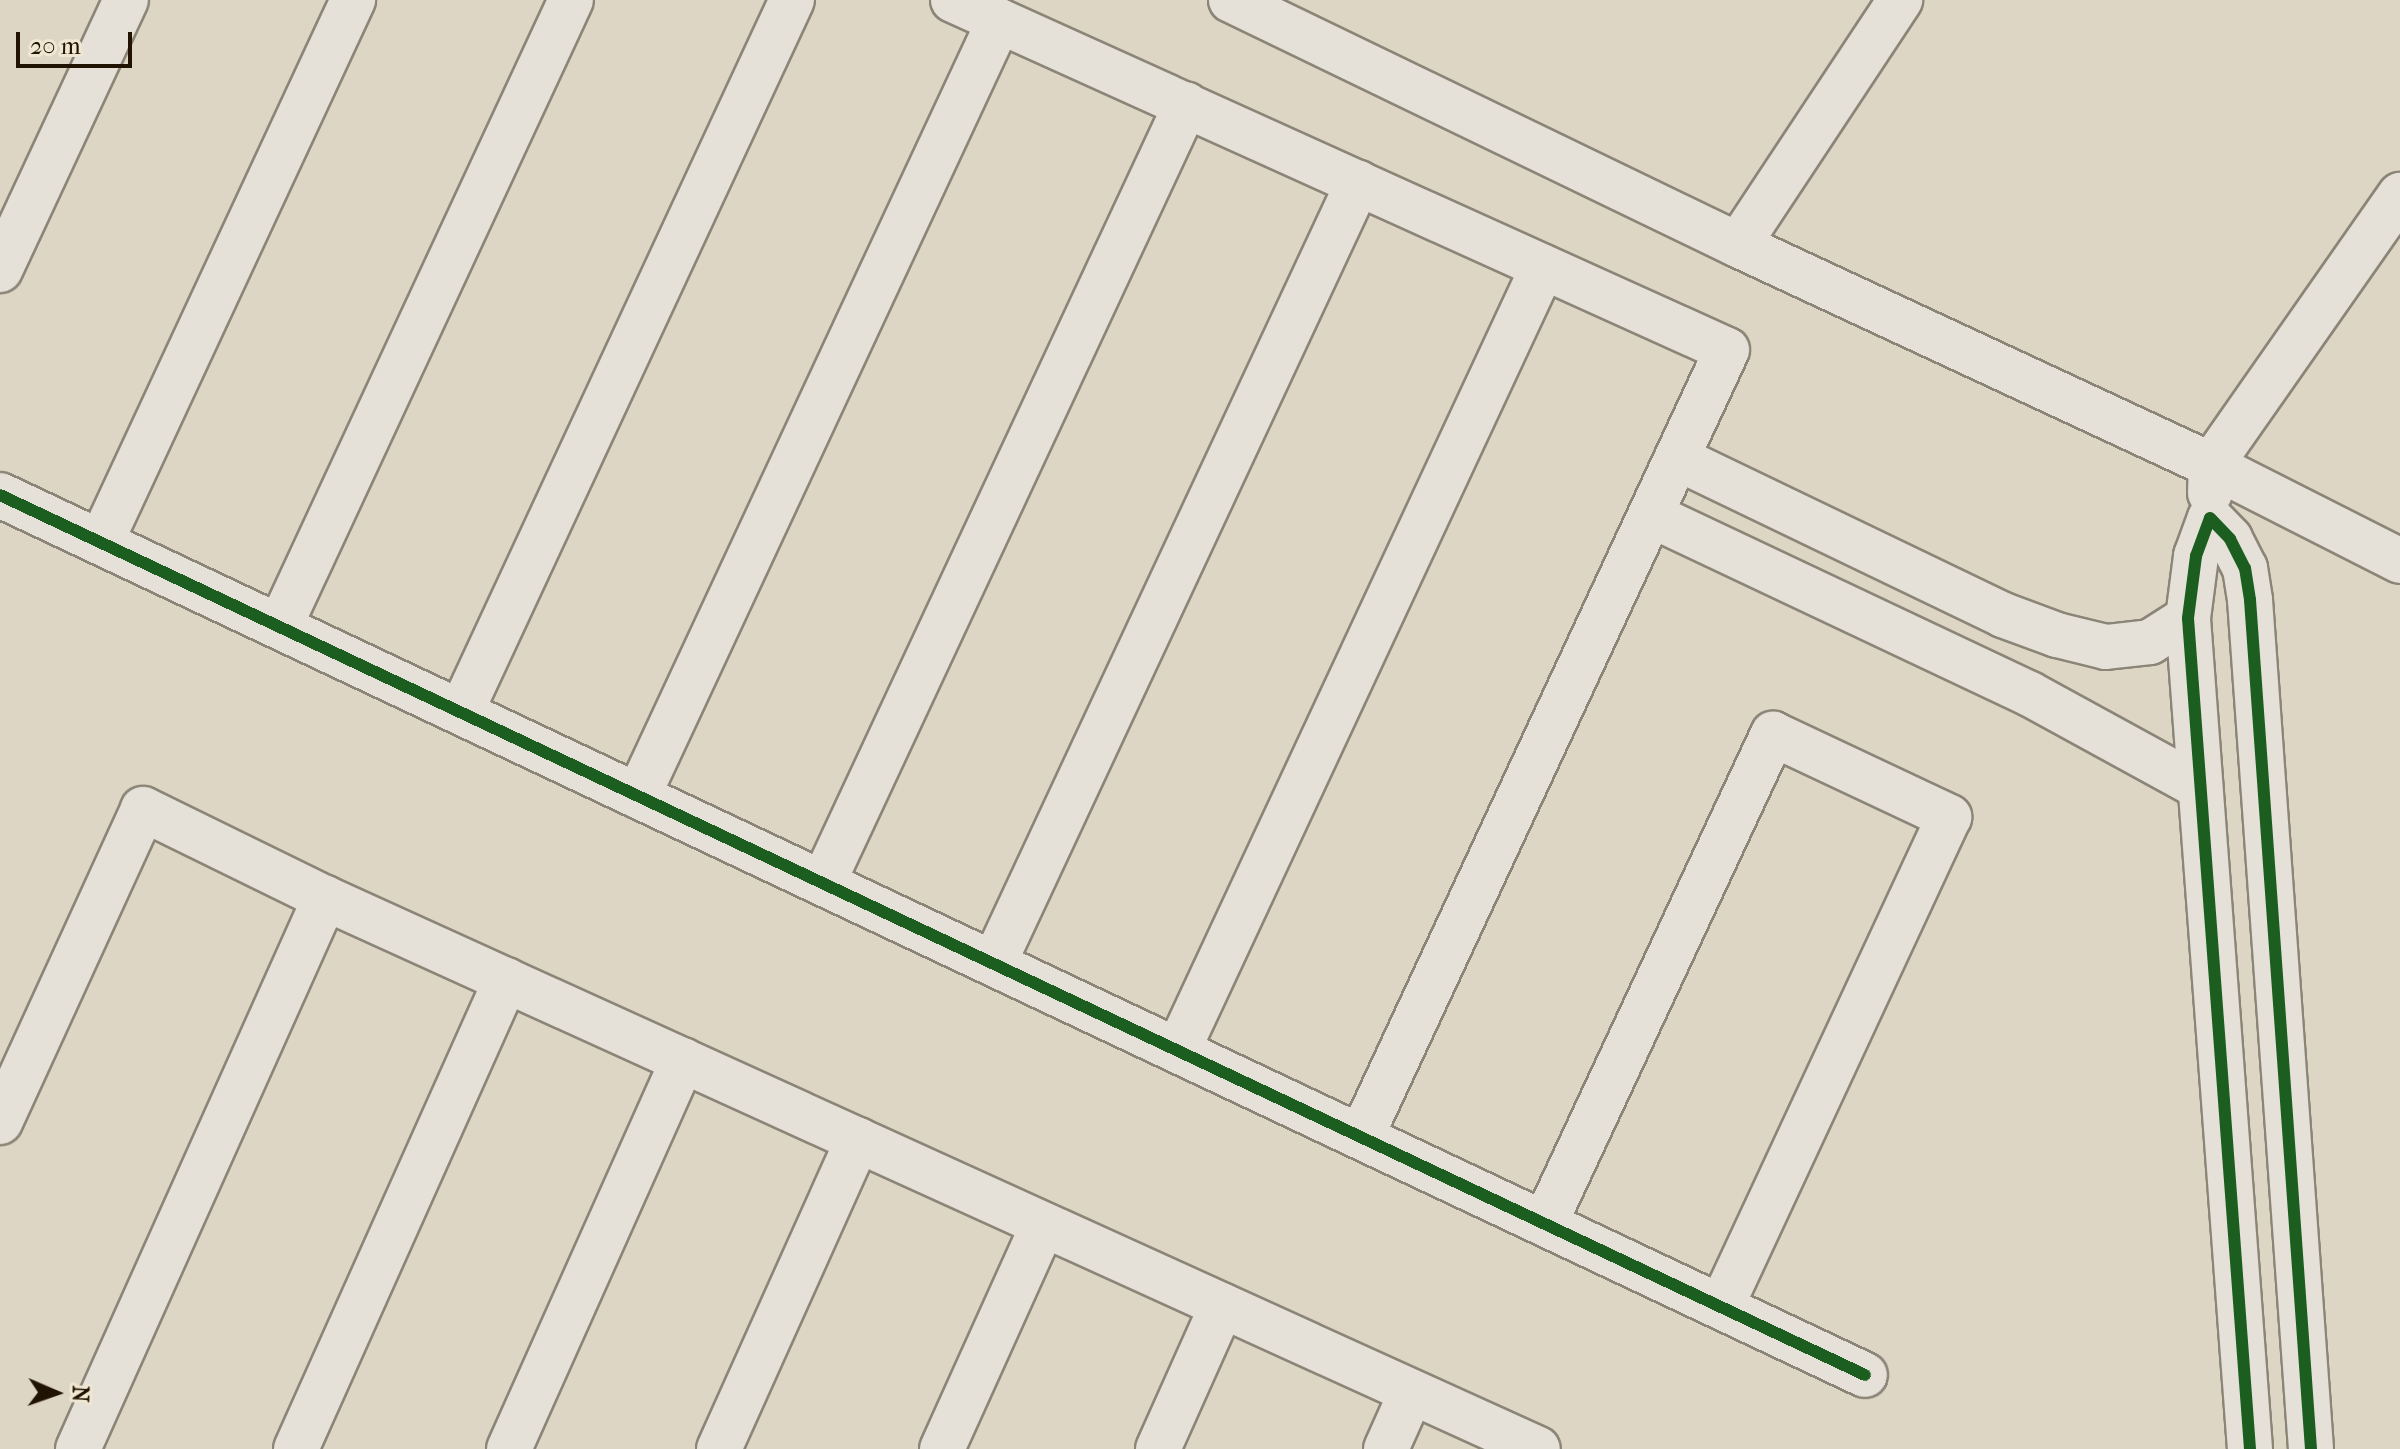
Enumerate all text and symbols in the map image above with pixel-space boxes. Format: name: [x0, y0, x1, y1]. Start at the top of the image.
scale bar: [20, 16, 136, 66]
text: 20 m: [30, 32, 81, 60]
north arrow: [16, 1353, 96, 1433]
text: N: [67, 1385, 93, 1403]

